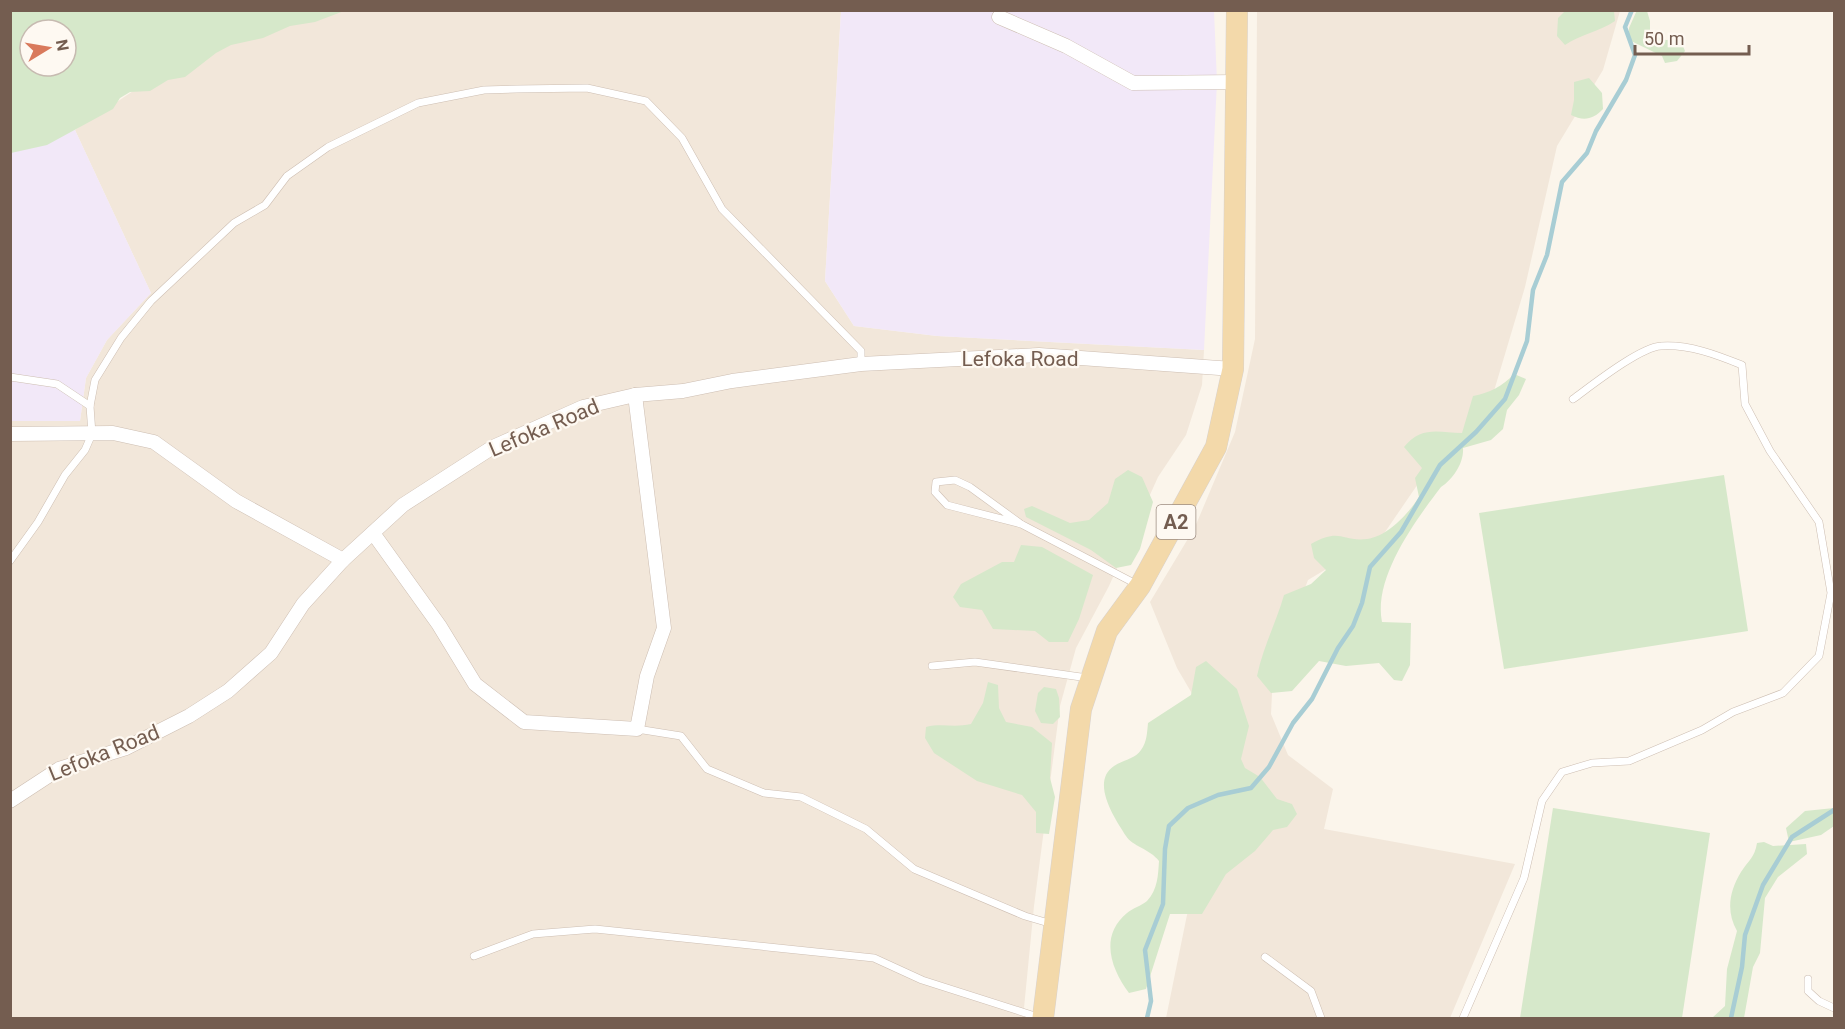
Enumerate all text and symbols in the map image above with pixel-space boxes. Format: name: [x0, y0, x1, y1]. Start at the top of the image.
north arrow: [18, 18, 78, 78]
scale bar: [1635, 18, 1749, 56]
text: 50 m: [1644, 28, 1684, 49]
text: N: [52, 38, 73, 53]
street label: Lefoka Road: [961, 347, 1079, 371]
street label: Lefoka Road: [485, 394, 603, 462]
road number: A2: [1156, 505, 1196, 539]
street label: Lefoka Road: [45, 720, 163, 786]

